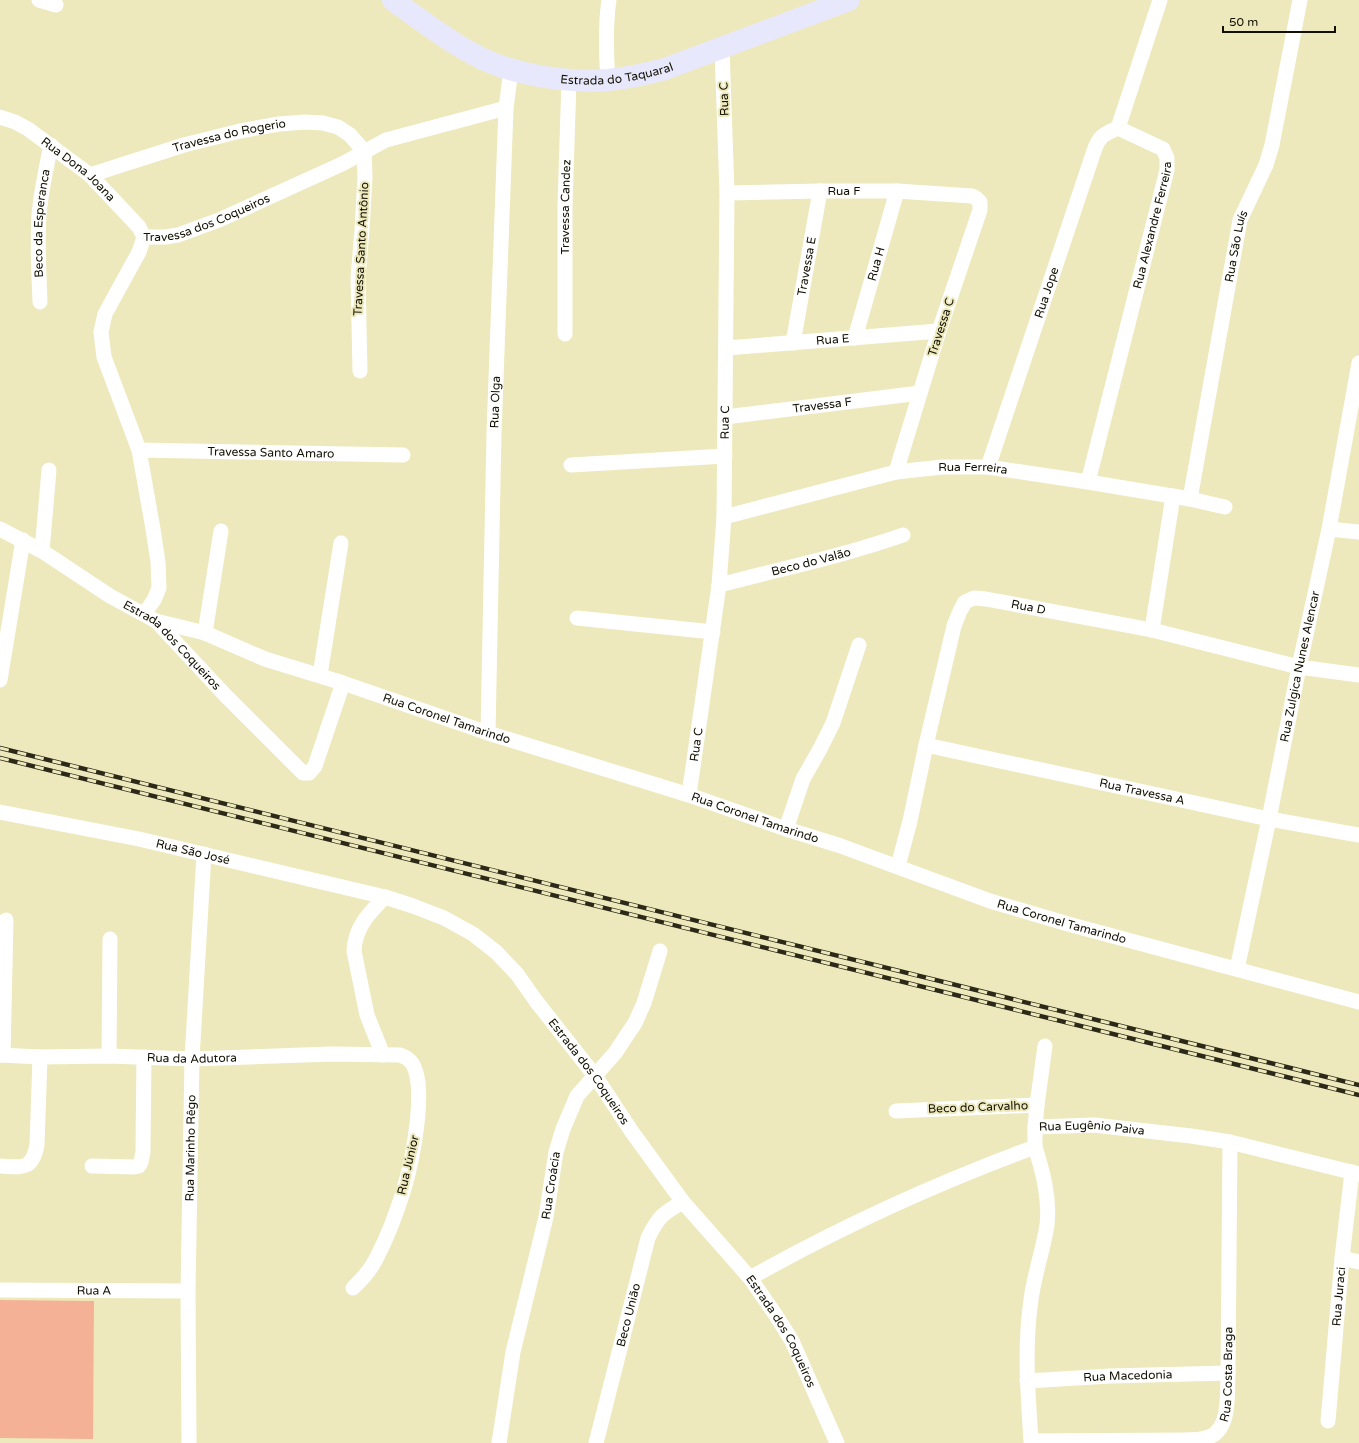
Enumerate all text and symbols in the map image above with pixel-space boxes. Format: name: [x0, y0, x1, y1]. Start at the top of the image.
scale bar: [1223, 8, 1335, 34]
text: 50 m: [1229, 15, 1258, 29]
street label: Estrada do Taquaral: [560, 60, 675, 88]
street label: Rua C: [716, 82, 732, 116]
street label: Travessa do Rogerio: [171, 117, 286, 155]
street label: Rua Dona Joana: [38, 134, 118, 204]
street label: Travessa Candez: [558, 159, 573, 255]
street label: Rua Alexandre Ferreira: [1130, 162, 1174, 290]
street label: Beco da Esperanca: [31, 168, 53, 278]
street label: Travessa Santo Antônio: [351, 182, 371, 316]
street label: Rua F: [827, 184, 860, 198]
street label: Travessa dos Coqueiros: [143, 191, 272, 244]
street label: Rua São Luís: [1222, 208, 1251, 283]
street label: Travessa E: [795, 235, 819, 297]
street label: Rua H: [865, 245, 888, 283]
street label: Rua Jope: [1031, 265, 1062, 320]
street label: Travessa C: [925, 296, 957, 358]
street label: Rua E: [815, 331, 850, 348]
street label: Rua Olga: [487, 375, 503, 429]
street label: Travessa F: [792, 394, 853, 416]
street label: Rua C: [718, 405, 732, 439]
street label: Travessa Santo Amaro: [207, 444, 335, 461]
street label: Rua Ferreira: [938, 460, 1009, 477]
street label: Beco do Valão: [770, 545, 852, 579]
street label: Rua Zulgica Nunes Alencar: [1277, 589, 1322, 743]
street label: Estrada dos Coqueiros: [121, 597, 224, 693]
street label: Rua D: [1010, 597, 1047, 617]
street label: Rua Coronel Tamarindo: [381, 690, 512, 746]
street label: Rua C: [687, 727, 706, 762]
street label: Rua Travessa A: [1098, 776, 1186, 808]
street label: Rua Coronel Tamarindo: [689, 789, 821, 846]
street label: Rua São José: [154, 836, 232, 867]
street label: Rua Coronel Tamarindo: [995, 896, 1128, 946]
street label: Estrada dos Coqueiros: [545, 1016, 632, 1128]
street label: Rua da Adutora: [147, 1050, 237, 1066]
street label: Rua Marinho Rêgo: [183, 1094, 198, 1202]
street label: Beco do Carvalho: [928, 1098, 1028, 1116]
street label: Rua Eugênio Paiva: [1039, 1118, 1146, 1138]
street label: Rua Júnior: [394, 1133, 422, 1196]
street label: Rua Croácia: [539, 1150, 563, 1220]
street label: Rua Juraci: [1329, 1266, 1348, 1327]
street label: Estrada dos Coqueiros: [743, 1272, 819, 1390]
street label: Beco União: [614, 1282, 643, 1348]
street label: Rua A: [77, 1283, 111, 1298]
street label: Rua Costa Braga: [1217, 1327, 1235, 1424]
street label: Rua Macedonia: [1083, 1367, 1173, 1385]

